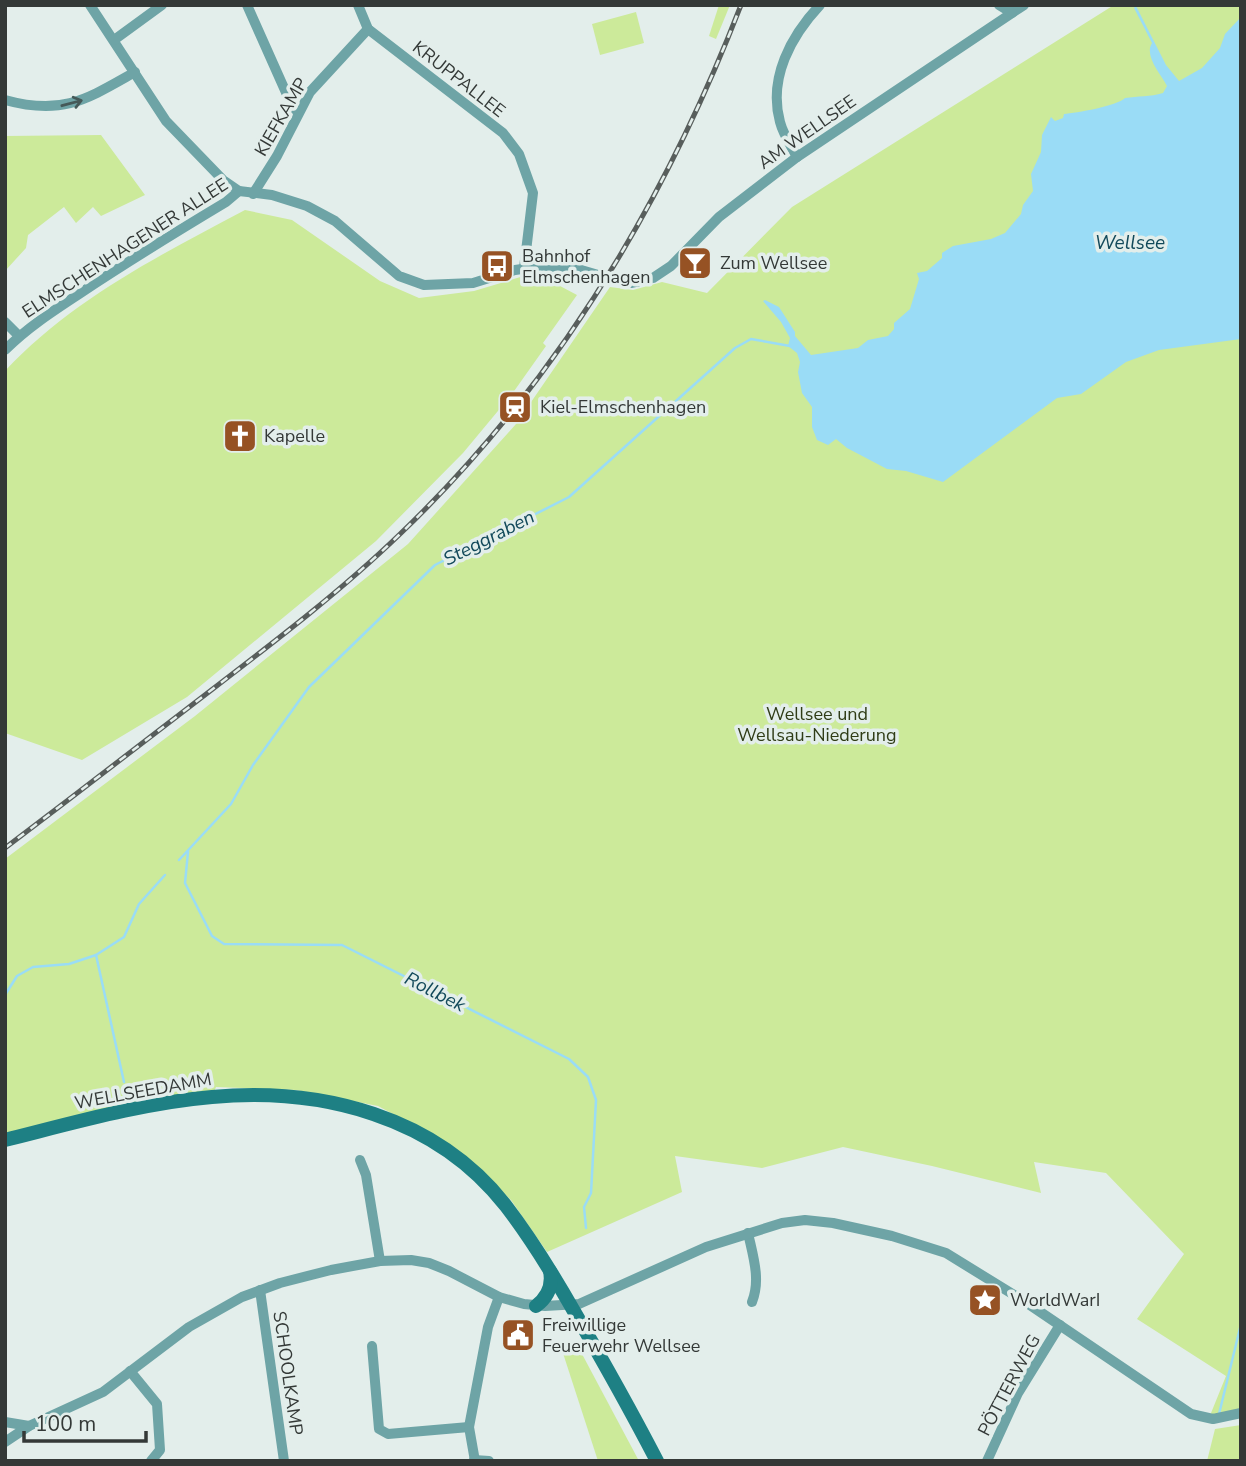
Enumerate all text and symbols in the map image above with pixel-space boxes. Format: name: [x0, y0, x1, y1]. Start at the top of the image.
street label: KRUPPALLEE: [408, 35, 510, 123]
street label: KIEFKAMP: [249, 73, 313, 161]
street label: AM WELLSEE: [753, 89, 861, 175]
one-way arrow: [61, 95, 83, 108]
street label: ELMSCHENHAGENER ALLEE: [18, 172, 232, 324]
water label: Wellsee: [1095, 230, 1165, 256]
place label: Bahnhof Elmschenhagen: [522, 244, 650, 289]
bar icon: Zum Wellsee: [676, 244, 714, 282]
bus stop icon: Bahnhof Elmschenhagen: [478, 247, 516, 285]
place label: Zum Wellsee: [720, 251, 827, 275]
station icon: Kiel-Elmschenhagen: [496, 388, 534, 426]
place label: Kiel-Elmschenhagen: [540, 395, 706, 419]
church icon: Kapelle: [221, 417, 259, 455]
place label: Kapelle: [264, 424, 325, 448]
water label: Steggraben: [439, 504, 539, 572]
park label: Wellsee und Wellsau-Niederung: [737, 702, 897, 747]
water label: Rollbek: [400, 966, 470, 1019]
street label: WELLSEEDAMM: [73, 1067, 213, 1115]
place icon: WorldWarI: [966, 1281, 1004, 1319]
place label: WorldWarI: [1010, 1288, 1100, 1312]
street label: SCHOOLKAMP: [267, 1309, 309, 1437]
place label: Freiwillige Feuerwehr Wellsee: [542, 1313, 700, 1358]
public building icon: Freiwillige Feuerwehr Wellsee: [499, 1316, 537, 1354]
street label: PÖTTERWEG: [972, 1330, 1046, 1440]
scale bar: [24, 1400, 147, 1444]
text: 100 m: [35, 1410, 96, 1438]

